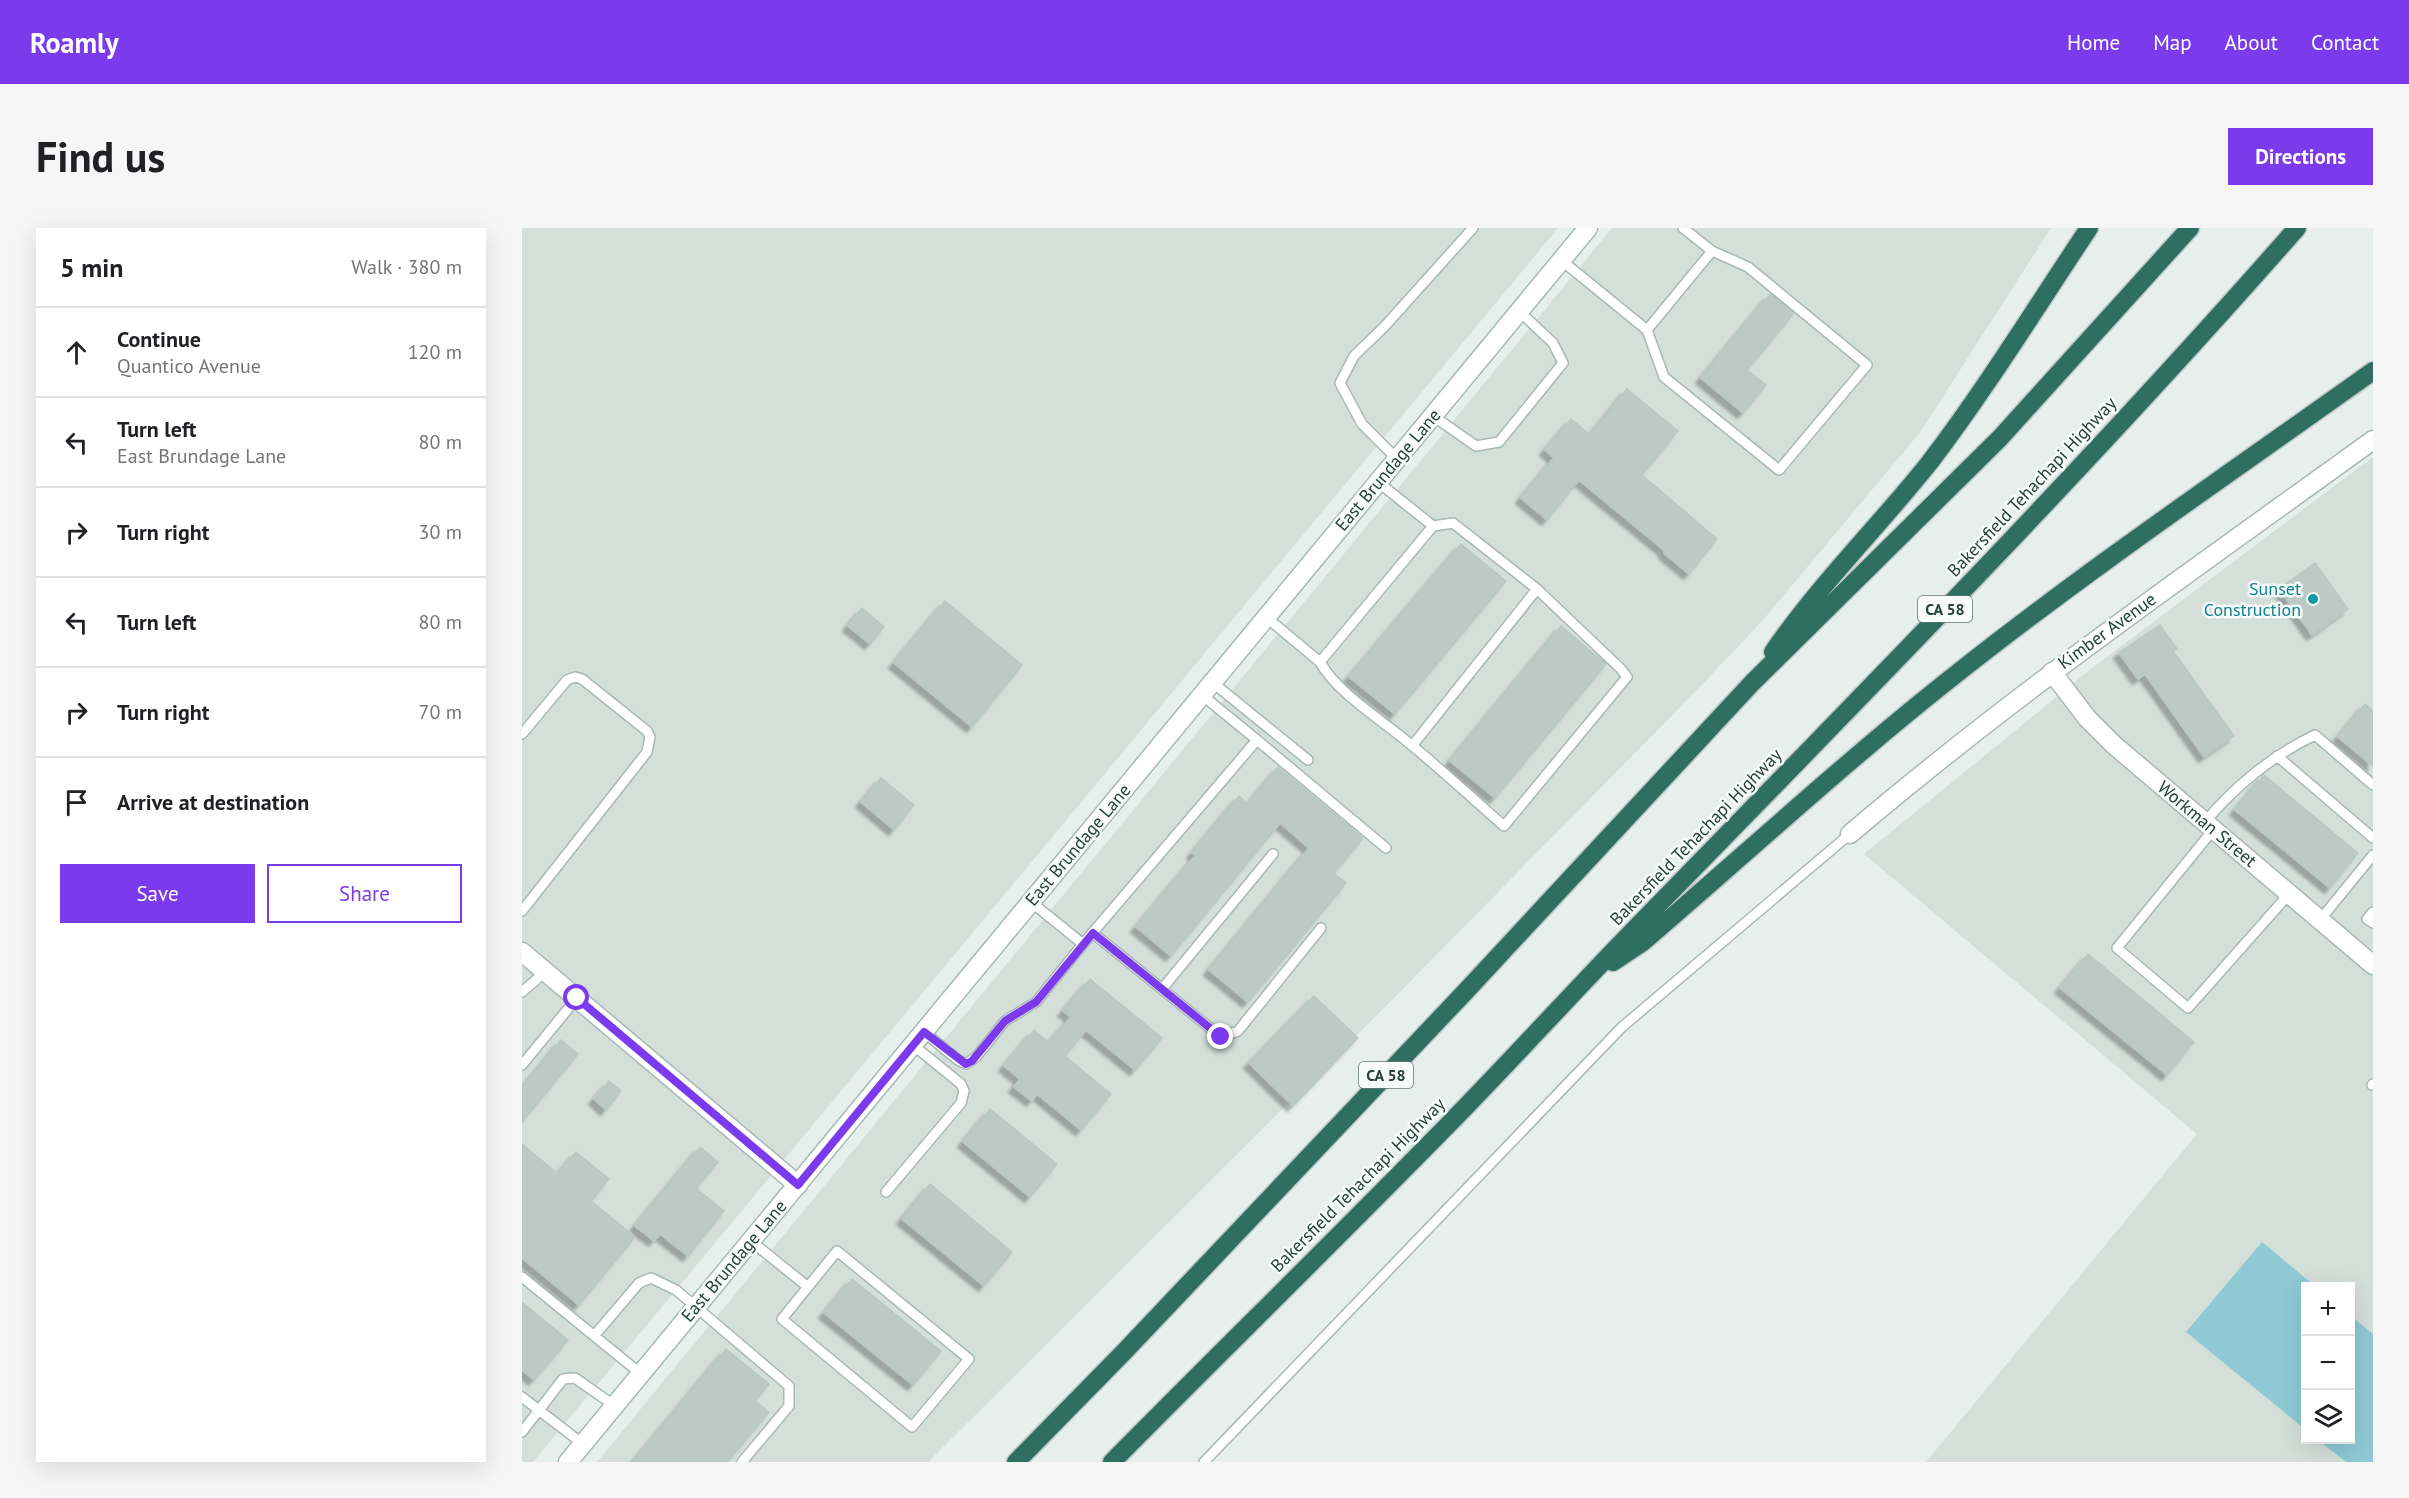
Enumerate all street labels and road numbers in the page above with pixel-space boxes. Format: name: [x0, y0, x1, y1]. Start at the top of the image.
street label: Bakersfield Tehachapi Highway: [1942, 391, 2121, 581]
street label: East Brundage Lane: [1330, 404, 1445, 535]
street label: Kimber Avenue: [2053, 587, 2160, 674]
road number: CA 58: [1918, 596, 1972, 622]
street label: Bakersfield Tehachapi Highway: [1605, 743, 1787, 930]
street label: Workman Street: [2153, 775, 2262, 872]
street label: East Brundage Lane: [1020, 779, 1135, 910]
road number: CA 58: [1359, 1062, 1413, 1088]
street label: Bakersfield Tehachapi Highway: [1266, 1092, 1450, 1277]
street label: East Brundage Lane: [676, 1195, 791, 1326]

